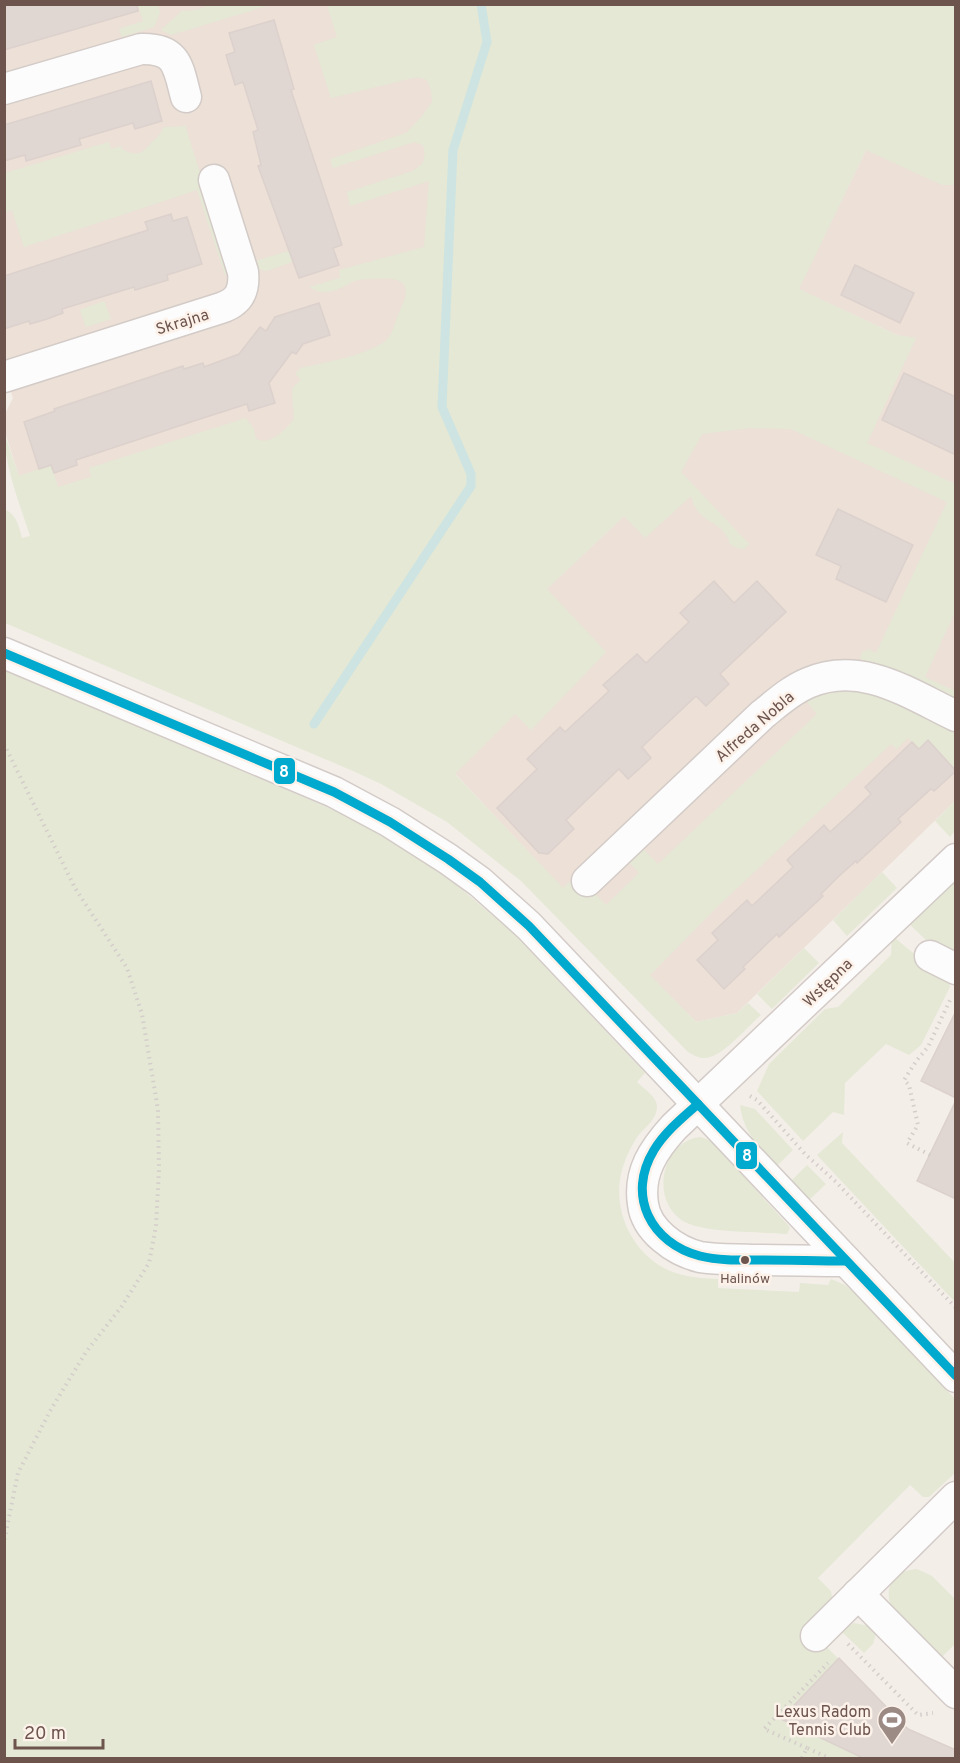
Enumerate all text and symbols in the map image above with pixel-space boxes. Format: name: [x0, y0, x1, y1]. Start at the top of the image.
street label: Skrajna: [154, 305, 212, 340]
street label: Alfreda Nobla: [712, 688, 799, 767]
line badge: 8: [273, 757, 296, 785]
text: 8: [279, 763, 289, 783]
street label: Wstępna: [799, 955, 857, 1012]
line badge: 8: [735, 1141, 758, 1170]
text: 8: [742, 1147, 752, 1167]
marker: Halinów: [739, 1254, 751, 1266]
place label: Halinów: [720, 1271, 770, 1288]
place label: Lexus Radom Tennis Club: [775, 1703, 871, 1741]
sports icon: Lexus Radom Tennis Club: [876, 1704, 908, 1746]
scale bar: [15, 1712, 104, 1750]
text: 20 m: [24, 1723, 66, 1746]

